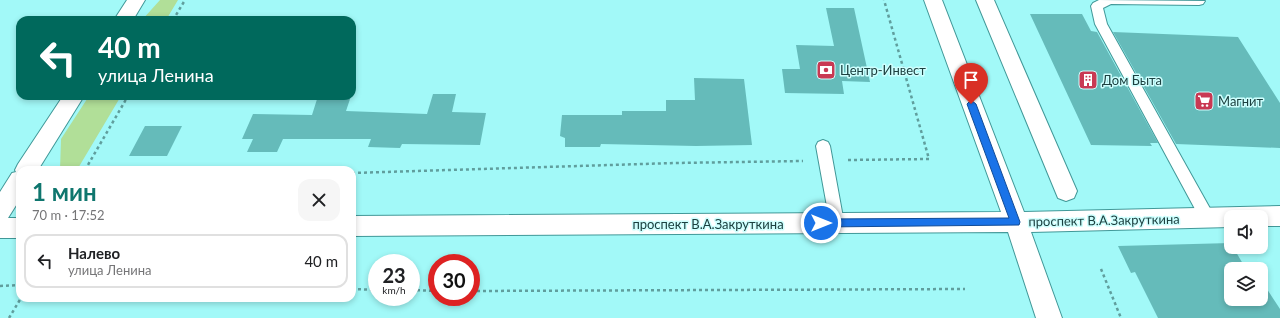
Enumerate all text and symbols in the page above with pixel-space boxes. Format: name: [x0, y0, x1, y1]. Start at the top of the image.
text: 40 m: [98, 30, 161, 64]
icon: left: [32, 32, 84, 84]
bank icon: Центр-Инвест: [815, 59, 837, 81]
place label: Центр-Инвест: [840, 62, 926, 78]
pin: [954, 63, 988, 104]
text: улица Ленина: [98, 64, 214, 86]
icon: arrive: [960, 69, 982, 91]
building icon: Дом Быта: [1077, 69, 1099, 91]
place label: Дом Быта: [1102, 72, 1162, 88]
supermarket icon: Магнит: [1193, 90, 1215, 112]
place label: Магнит: [1218, 93, 1264, 109]
text: 1 мин: [32, 177, 97, 206]
button: close: [298, 179, 340, 221]
position arrow: [800, 202, 842, 244]
text: 70 m · 17:52: [32, 207, 105, 223]
map controls: [1224, 210, 1268, 306]
button: sound: [1224, 210, 1268, 254]
street label: проспект В.А.Закруткина: [1028, 211, 1180, 229]
street label: проспект В.А.Закруткина: [632, 216, 784, 232]
text: Налево: [68, 244, 120, 262]
icon: left: [34, 250, 56, 272]
text: 40 m: [304, 252, 338, 270]
speed limit sign: 30: [428, 254, 480, 306]
text: улица Ленина: [68, 262, 152, 278]
button: layers: [1224, 262, 1268, 306]
text: 23: [382, 263, 406, 287]
text: km/h: [382, 284, 406, 296]

